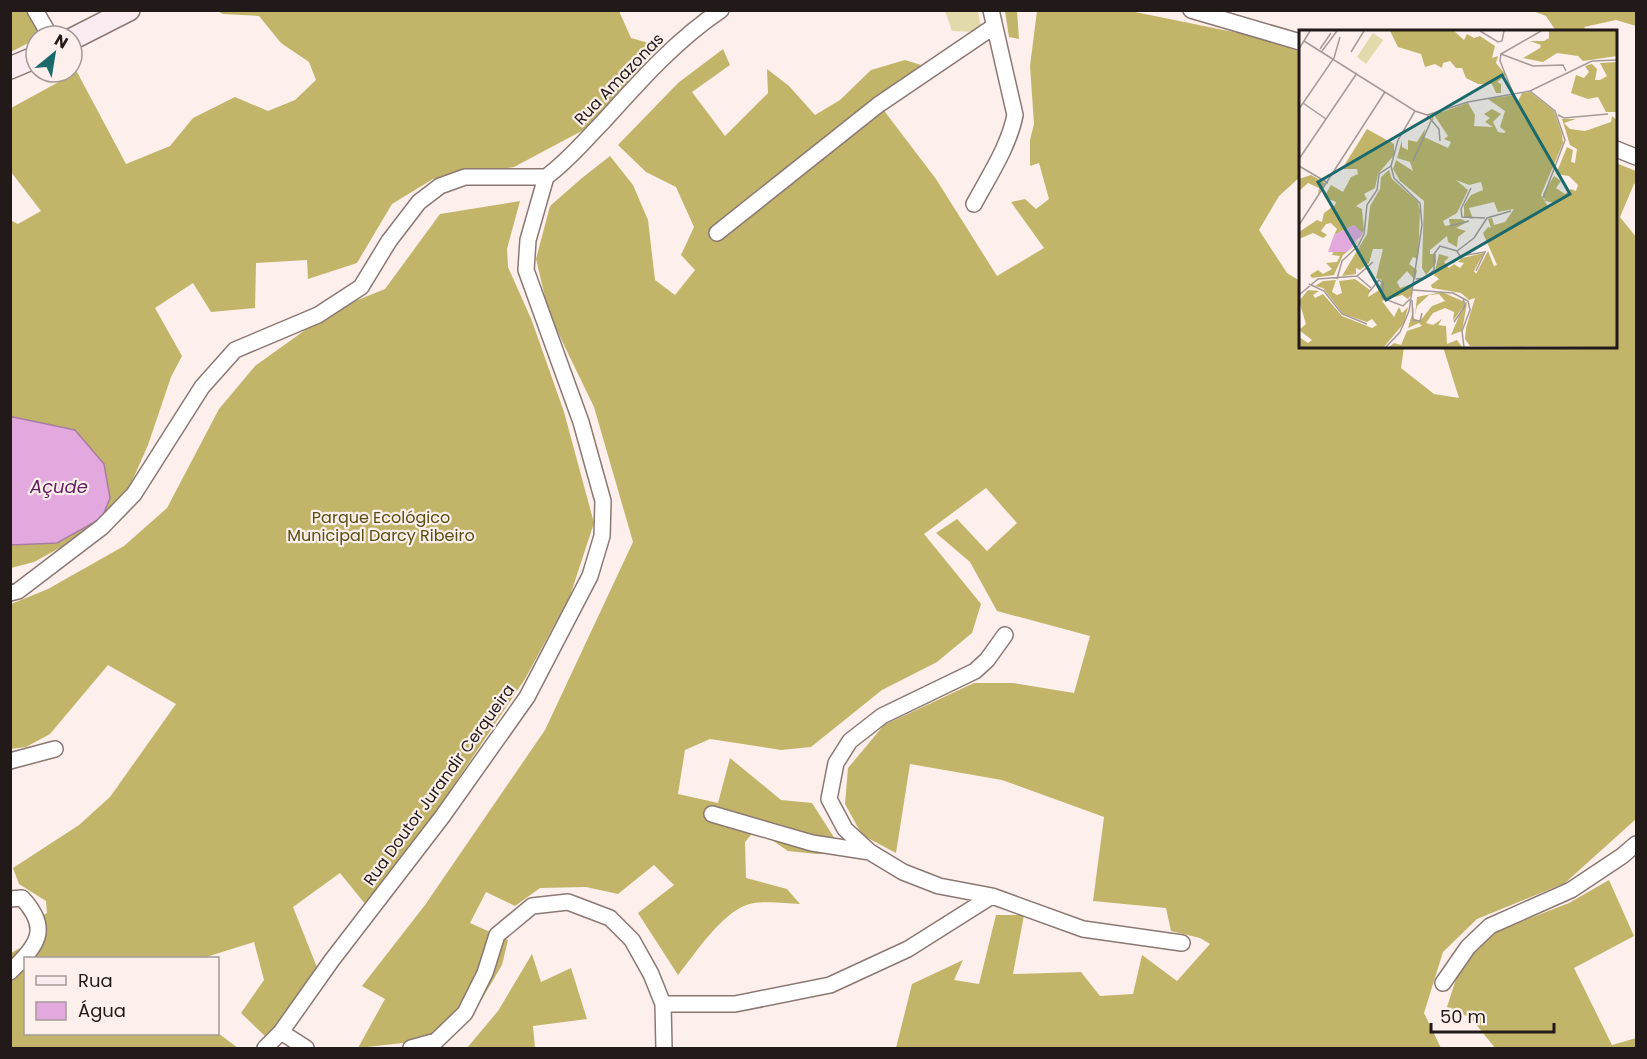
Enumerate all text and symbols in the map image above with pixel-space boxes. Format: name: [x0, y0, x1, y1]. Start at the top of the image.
north arrow: [24, 24, 84, 84]
text: N: [50, 28, 72, 54]
street label: Rua Amazonas: [569, 28, 669, 130]
inset map: [1299, 30, 1617, 348]
water label: Açude: [29, 474, 88, 499]
park label: Parque Ecológico Municipal Darcy Ribeiro: [287, 506, 475, 547]
street label: Rua Doutor Jurandir Cerqueira: [358, 680, 520, 890]
legend: [24, 957, 219, 1035]
text: Rua: [78, 968, 113, 993]
scale bar: [1431, 996, 1554, 1034]
text: Água: [78, 998, 126, 1023]
text: 50 m: [1440, 1004, 1486, 1029]

